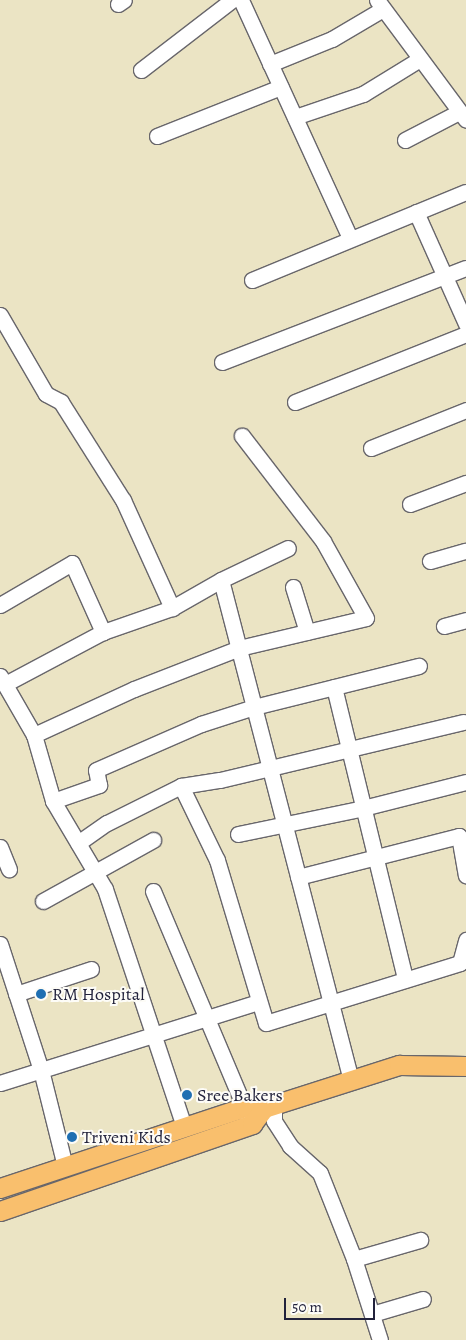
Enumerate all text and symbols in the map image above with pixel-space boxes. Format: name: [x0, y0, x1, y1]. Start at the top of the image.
place label: RM Hospital: [52, 983, 145, 1005]
marker: RM Hospital: [34, 987, 48, 1001]
place label: Sree Bakers: [197, 1084, 283, 1106]
marker: Sree Bakers: [181, 1089, 193, 1101]
place label: Triveni Kids: [82, 1126, 171, 1148]
marker: Triveni Kids: [66, 1131, 78, 1143]
scale bar: [286, 1288, 377, 1320]
text: 50 m: [292, 1297, 322, 1317]

